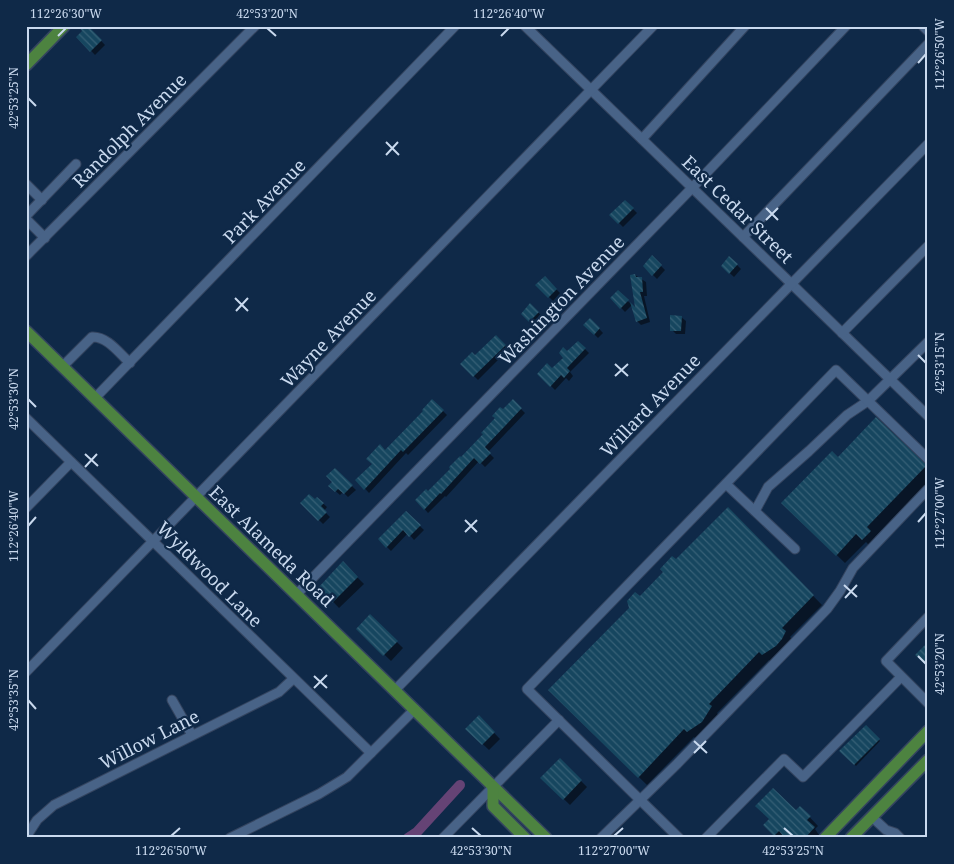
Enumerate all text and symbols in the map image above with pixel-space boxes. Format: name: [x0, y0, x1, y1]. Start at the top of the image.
text: 112°26'30"W: [30, 5, 102, 22]
text: 42°53'20"N: [236, 5, 298, 22]
text: 112°26'40"W: [473, 5, 545, 22]
text: 112°26'50"W: [931, 18, 948, 90]
text: 42°53'25"N: [5, 67, 22, 129]
street label: Randolph Avenue: [67, 68, 191, 192]
street label: East Cedar Street: [677, 150, 799, 268]
street label: Park Avenue: [217, 153, 311, 249]
street label: Washington Avenue: [493, 230, 629, 370]
street label: Wayne Avenue: [275, 284, 381, 392]
text: 42°53'15"N: [931, 332, 948, 394]
street label: Willard Avenue: [595, 348, 705, 462]
text: 42°53'30"N: [5, 368, 22, 430]
text: 112°27'00"W: [931, 477, 948, 549]
street label: East Alameda Road: [204, 480, 340, 612]
text: 112°26'40"W: [5, 490, 22, 562]
street label: Wyldwood Lane: [152, 516, 268, 632]
text: 42°53'20"N: [931, 633, 948, 695]
text: 42°53'35"N: [5, 669, 22, 731]
street label: Willow Lane: [95, 704, 203, 774]
text: 112°26'50"W: [135, 842, 207, 859]
text: 42°53'30"N: [450, 842, 512, 859]
text: 112°27'00"W: [578, 842, 650, 859]
text: 42°53'25"N: [762, 842, 824, 859]

